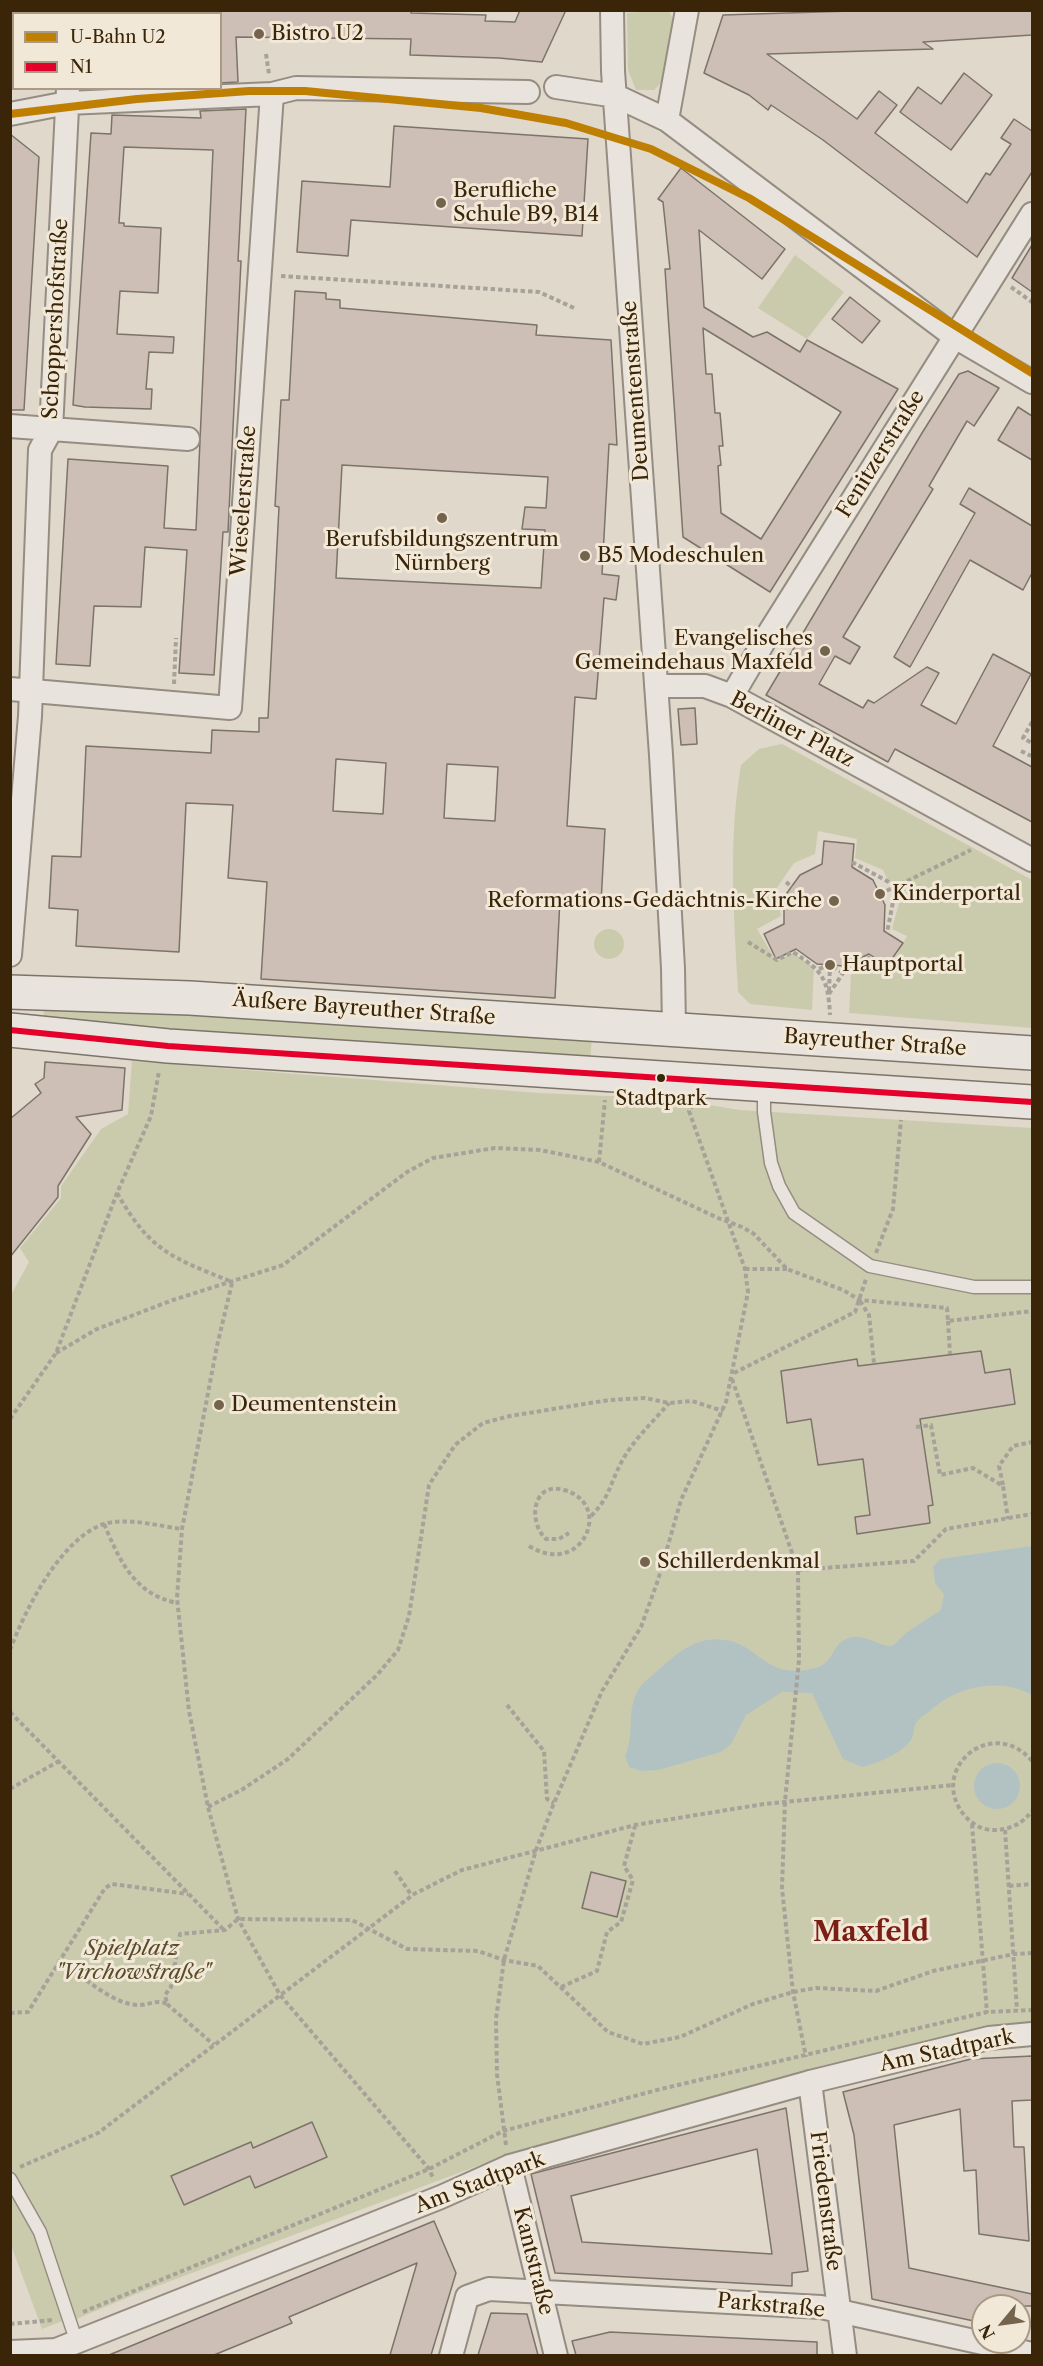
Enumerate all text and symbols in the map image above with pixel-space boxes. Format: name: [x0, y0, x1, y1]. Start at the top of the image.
legend: [12, 12, 222, 90]
place label: Bistro U2: [271, 21, 364, 47]
text: U-Bahn U2: [70, 26, 166, 48]
marker: Bistro U2: [252, 27, 266, 41]
text: N1: [70, 56, 92, 78]
place label: Berufliche Schule B9, B14: [453, 178, 599, 228]
marker: Berufliche Schule B9, B14: [434, 196, 448, 210]
street label: Schoppershofstraße: [38, 218, 74, 420]
street label: Deumentenstraße: [617, 300, 655, 482]
street label: Fenitzerstraße: [832, 386, 930, 522]
street label: Wieselerstraße: [226, 425, 262, 577]
marker: Berufsbildungszentrum Nürnberg: [435, 511, 449, 525]
place label: Berufsbildungszentrum Nürnberg: [325, 527, 559, 577]
place label: B5 Modeschulen: [597, 543, 764, 569]
marker: B5 Modeschulen: [578, 549, 592, 563]
place label: Evangelisches Gemeindehaus Maxfeld: [575, 626, 813, 676]
marker: Evangelisches Gemeindehaus Maxfeld: [818, 644, 832, 658]
street label: Berliner Platz: [726, 687, 858, 773]
place label: Kinderportal: [892, 881, 1021, 907]
marker: Kinderportal: [873, 887, 887, 901]
place label: Reformations-Gedächtnis-Kirche: [487, 888, 822, 914]
marker: Reformations-Gedächtnis-Kirche: [827, 894, 841, 908]
place label: Hauptportal: [842, 952, 964, 978]
marker: Hauptportal: [823, 958, 837, 972]
street label: Äußere Bayreuther Straße: [232, 987, 496, 1031]
street label: Bayreuther Straße: [783, 1024, 967, 1062]
marker: Stadtpark: [655, 1072, 667, 1084]
place label: Stadtpark: [615, 1087, 707, 1111]
place label: Deumentenstein: [231, 1392, 397, 1418]
marker: Deumentenstein: [212, 1398, 226, 1412]
place label: Schillerdenkmal: [657, 1549, 820, 1575]
marker: Schillerdenkmal: [638, 1555, 652, 1569]
district label: Maxfeld: [813, 1917, 929, 1949]
park label: Spielplatz "Virchowstraße": [55, 1936, 209, 1986]
street label: Am Stadtpark: [877, 2024, 1017, 2078]
street label: Friedenstraße: [804, 2130, 846, 2272]
street label: Am Stadtpark: [412, 2147, 548, 2219]
street label: Kantstraße: [507, 2204, 559, 2318]
street label: Parkstraße: [716, 2289, 826, 2323]
north arrow: [971, 2294, 1031, 2354]
text: N: [975, 2321, 999, 2343]

